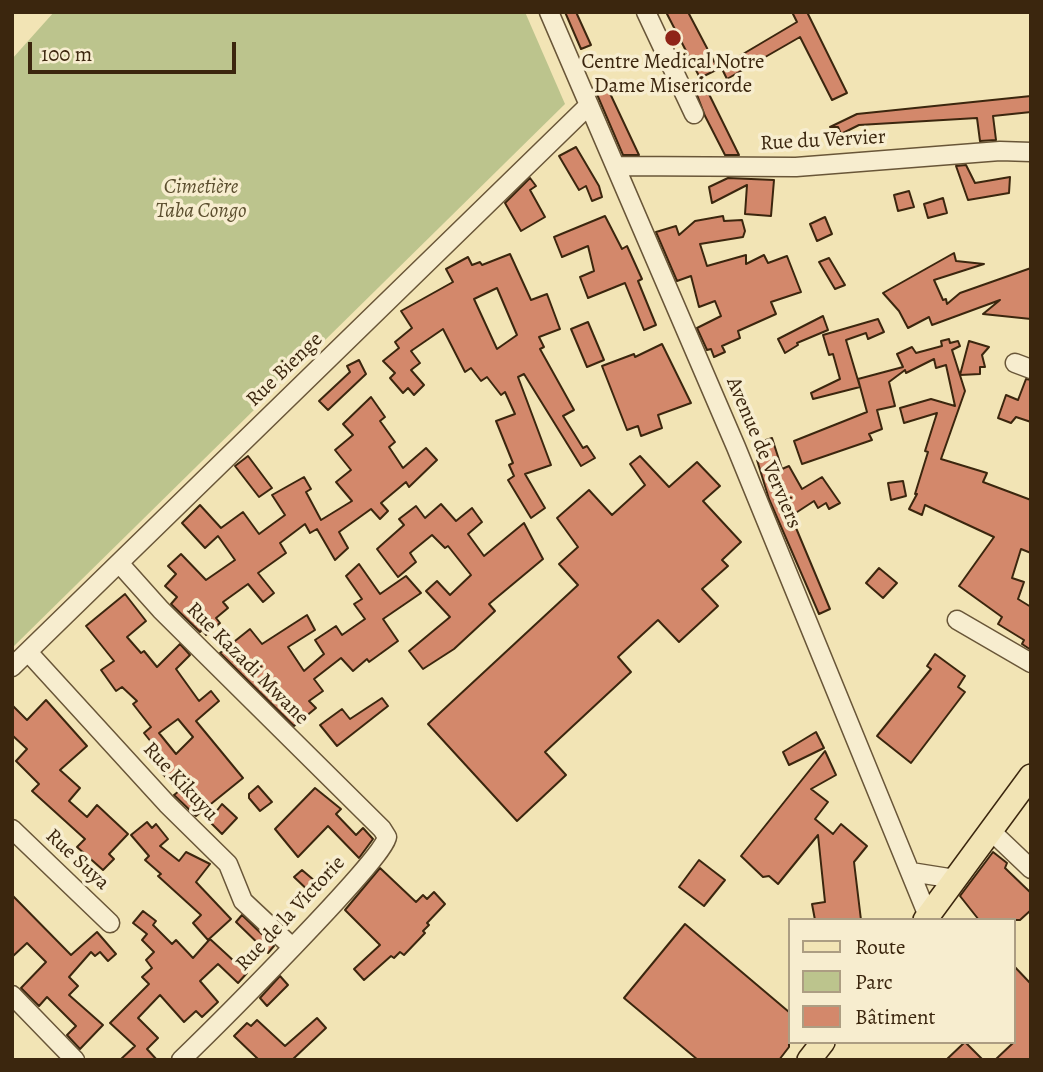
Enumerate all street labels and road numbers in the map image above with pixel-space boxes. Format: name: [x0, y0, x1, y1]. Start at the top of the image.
street label: Rue du Vervier: [760, 125, 886, 157]
street label: Rue Bienge: [242, 328, 328, 412]
street label: Avenue de Verviers: [720, 374, 806, 532]
street label: Rue Kazadi Mwane: [180, 597, 314, 731]
street label: Rue Kikuyu: [137, 737, 223, 827]
street label: Rue Suya: [40, 824, 114, 896]
street label: Rue de la Victorie: [231, 851, 351, 977]

